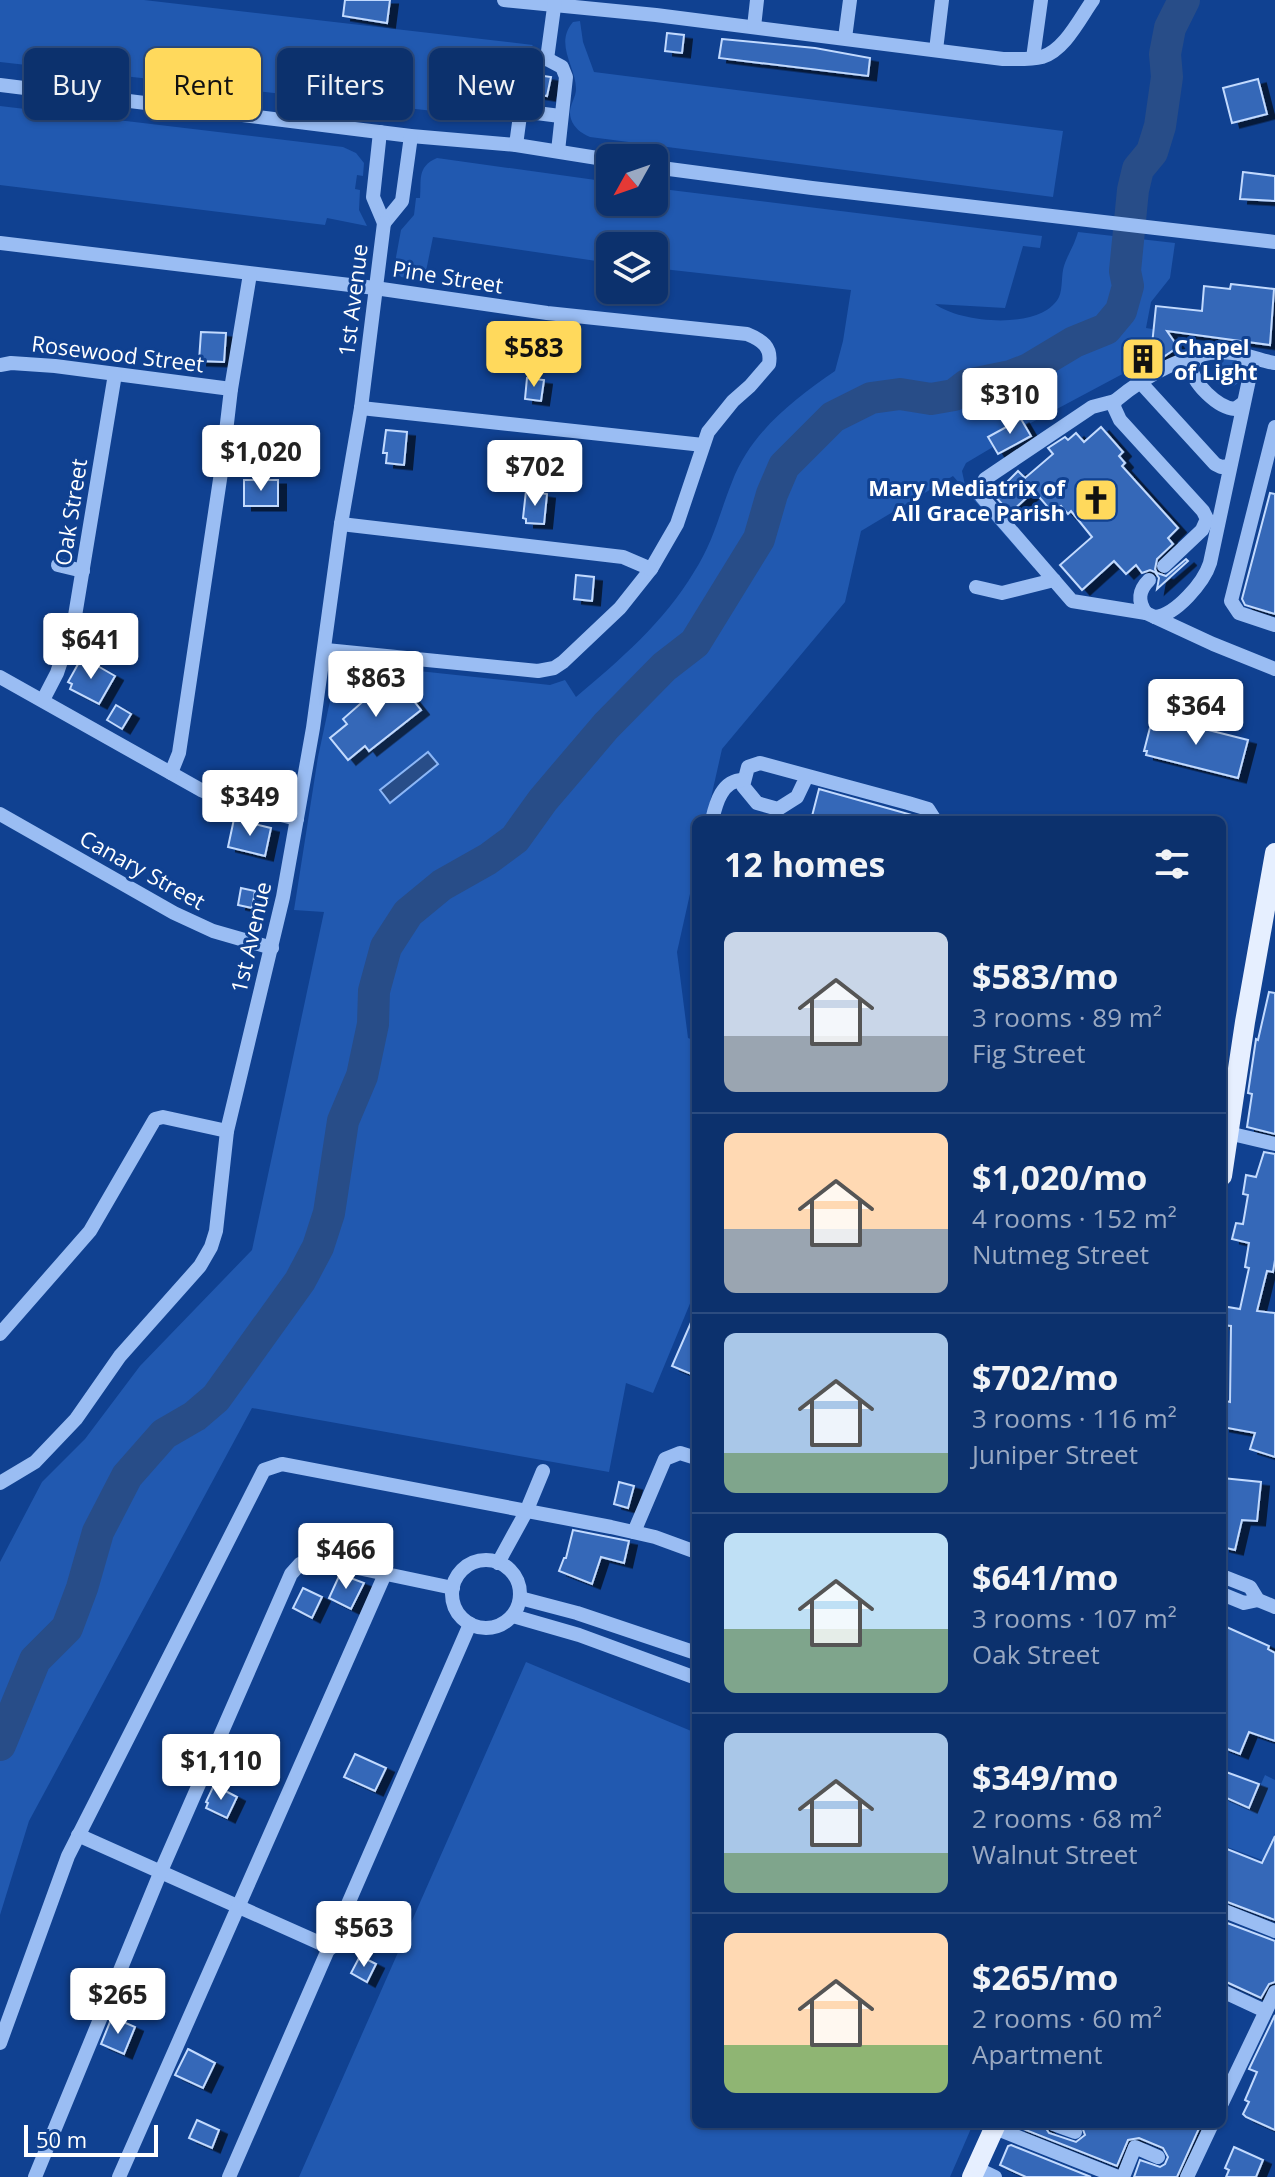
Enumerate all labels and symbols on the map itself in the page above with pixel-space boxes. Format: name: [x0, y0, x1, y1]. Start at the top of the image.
north arrow: [596, 144, 668, 216]
street label: 1st Avenue: [330, 242, 374, 358]
street label: Pine Street: [390, 252, 506, 300]
pin: $583: [487, 321, 581, 389]
street label: Rosewood Street: [30, 328, 206, 378]
place label: Chapel of Light: [1174, 331, 1257, 386]
building icon: Chapel of Light: [1119, 335, 1167, 383]
pin: $310: [963, 368, 1057, 436]
pin: $1,020: [196, 425, 326, 493]
pin: $702: [488, 440, 582, 508]
street label: Oak Street: [47, 456, 93, 568]
place label: Mary Mediatrix of All Grace Parish: [868, 472, 1066, 527]
church icon: Mary Mediatrix of All Grace Parish: [1072, 476, 1120, 524]
pin: $641: [44, 613, 138, 681]
pin: $863: [329, 651, 423, 719]
pin: $364: [1149, 679, 1243, 747]
pin: $349: [203, 770, 297, 838]
street label: Canary Street: [75, 822, 211, 916]
street label: 1st Avenue: [223, 878, 277, 996]
pin: $466: [299, 1523, 393, 1591]
pin: $1,110: [156, 1734, 286, 1802]
pin: $563: [317, 1901, 411, 1969]
pin: $265: [71, 1968, 165, 2036]
scale bar: [24, 2121, 158, 2157]

